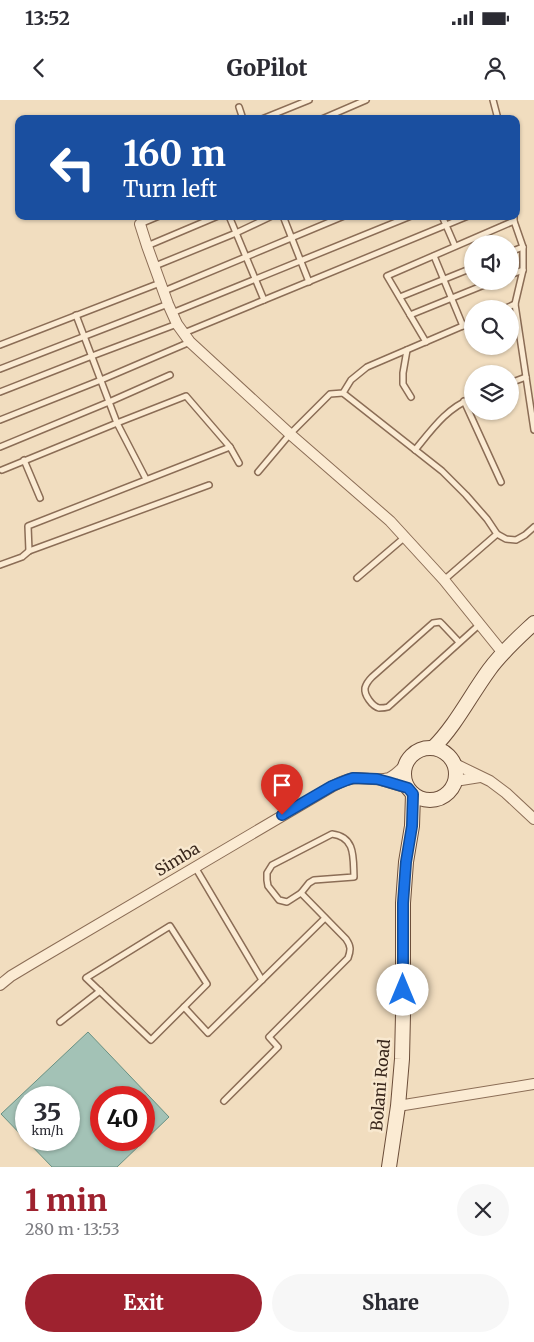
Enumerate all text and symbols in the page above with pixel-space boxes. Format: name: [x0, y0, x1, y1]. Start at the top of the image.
text: 13:52: [25, 6, 70, 30]
icon: back: [25, 54, 53, 82]
text: GoPilot: [227, 54, 307, 82]
icon: person: [481, 54, 509, 82]
text: 160 m: [123, 132, 226, 176]
icon: left: [40, 135, 105, 200]
text: Turn left: [123, 175, 217, 203]
map controls: [464, 235, 519, 420]
button: sound: [464, 235, 519, 290]
button: search: [464, 300, 519, 355]
button: layers: [464, 365, 519, 420]
pin: [261, 764, 303, 815]
icon: arrive: [268, 771, 296, 799]
street label: Simba: [151, 838, 203, 880]
position arrow: [376, 963, 428, 1015]
street label: Bolani Road: [366, 1038, 394, 1132]
speed limit sign: 40: [90, 1086, 155, 1151]
text: 35: [34, 1096, 61, 1128]
text: km/h: [32, 1123, 63, 1138]
text: 1 min: [25, 1181, 107, 1219]
button: close: [457, 1184, 509, 1236]
text: 280 m · 13:53: [25, 1219, 120, 1239]
button: Exit: [25, 1274, 262, 1332]
button: Share: [272, 1274, 509, 1332]

